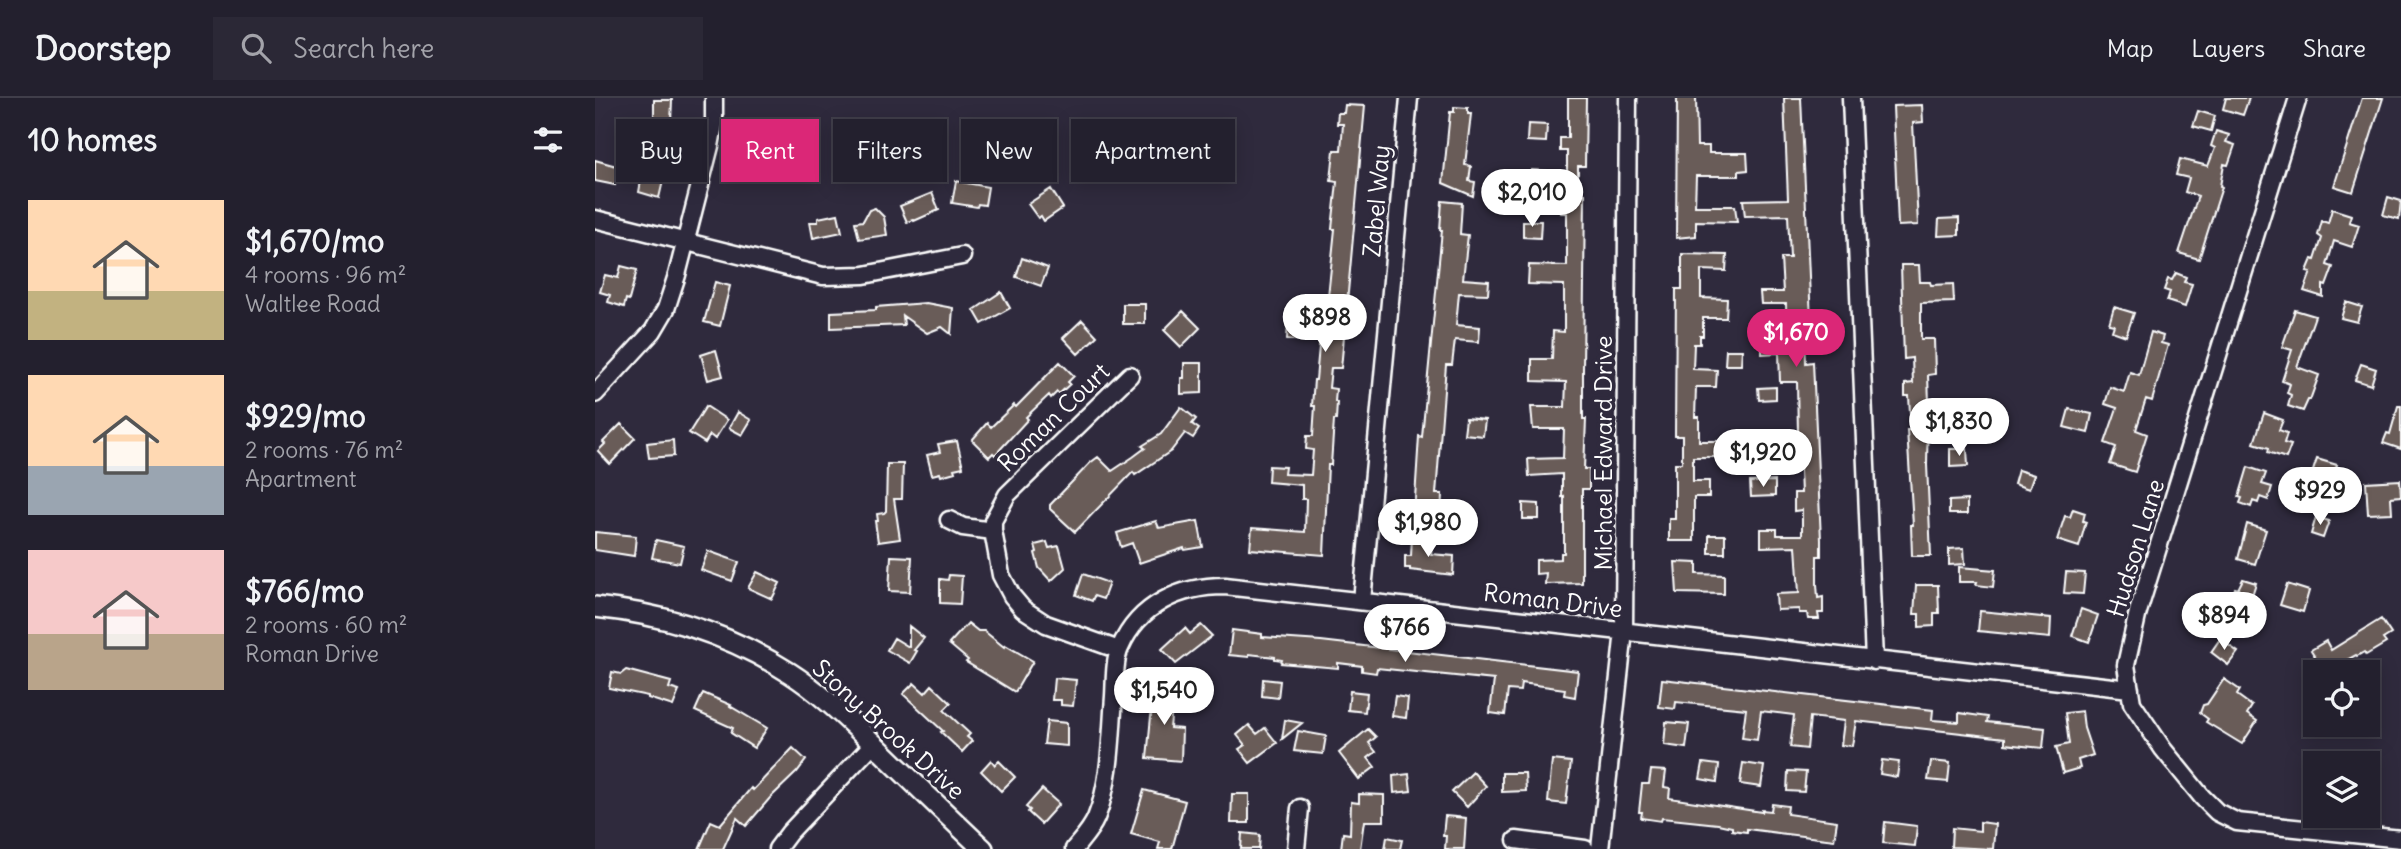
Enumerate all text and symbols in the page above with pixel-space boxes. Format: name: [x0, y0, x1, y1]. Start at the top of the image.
search box: [213, 17, 703, 80]
text: Doorstep: [35, 27, 171, 69]
icon: search: [237, 29, 275, 67]
text: Search here: [293, 32, 434, 65]
text: Map: [2107, 33, 2153, 63]
text: Layers: [2191, 33, 2265, 63]
text: Share: [2303, 33, 2366, 63]
chip: Buy: [616, 119, 707, 182]
chip: Rent: [721, 119, 819, 182]
chip: Filters: [833, 119, 947, 182]
chip: New: [961, 119, 1057, 182]
chip: Apartment: [1071, 119, 1235, 182]
text: 10 homes: [28, 121, 157, 159]
icon: filters: [529, 121, 567, 159]
street label: Zabel Way: [1356, 144, 1396, 258]
pin: $2,010: [1475, 170, 1589, 229]
text: $2,010: [1497, 177, 1567, 206]
text: $1,670/mo: [245, 222, 384, 260]
icon: home: [84, 228, 168, 312]
text: 4 rooms · 96 m²: [245, 260, 406, 289]
text: Waltlee Road: [245, 289, 381, 318]
pin: $898: [1284, 294, 1366, 354]
text: $898: [1299, 302, 1351, 331]
pin: $1,670: [1739, 310, 1853, 369]
text: $1,670: [1763, 317, 1829, 346]
street label: Michael Edward Drive: [1588, 336, 1618, 570]
street label: Roman Court: [991, 356, 1115, 478]
text: $929/mo: [245, 397, 366, 435]
pin: $1,830: [1902, 398, 2016, 458]
icon: home: [84, 403, 168, 487]
text: $1,830: [1925, 406, 1993, 435]
pin: $1,920: [1706, 430, 1820, 489]
text: 2 rooms · 76 m²: [245, 435, 403, 464]
text: $1,920: [1729, 437, 1797, 466]
text: Apartment: [245, 464, 357, 493]
pin: $929: [2279, 468, 2361, 527]
street label: Hudson Lane: [2100, 475, 2170, 621]
text: $929: [2294, 475, 2346, 504]
pin: $1,980: [1371, 500, 1485, 559]
text: $1,980: [1394, 507, 1462, 536]
text: $766/mo: [245, 572, 364, 610]
street label: Roman Drive: [1482, 577, 1624, 623]
icon: home: [84, 578, 168, 662]
pin: $894: [2183, 592, 2265, 652]
text: $894: [2198, 600, 2250, 629]
pin: $766: [1364, 604, 1446, 664]
text: 2 rooms · 60 m²: [245, 610, 407, 639]
text: $766: [1380, 612, 1430, 641]
text: Roman Drive: [245, 639, 379, 668]
street label: Stony Brook Drive: [807, 653, 971, 805]
map controls: [2303, 660, 2380, 828]
button: locate: [2303, 660, 2380, 737]
pin: $1,540: [1107, 668, 1221, 727]
text: $1,540: [1130, 675, 1198, 704]
button: layers: [2303, 751, 2380, 828]

